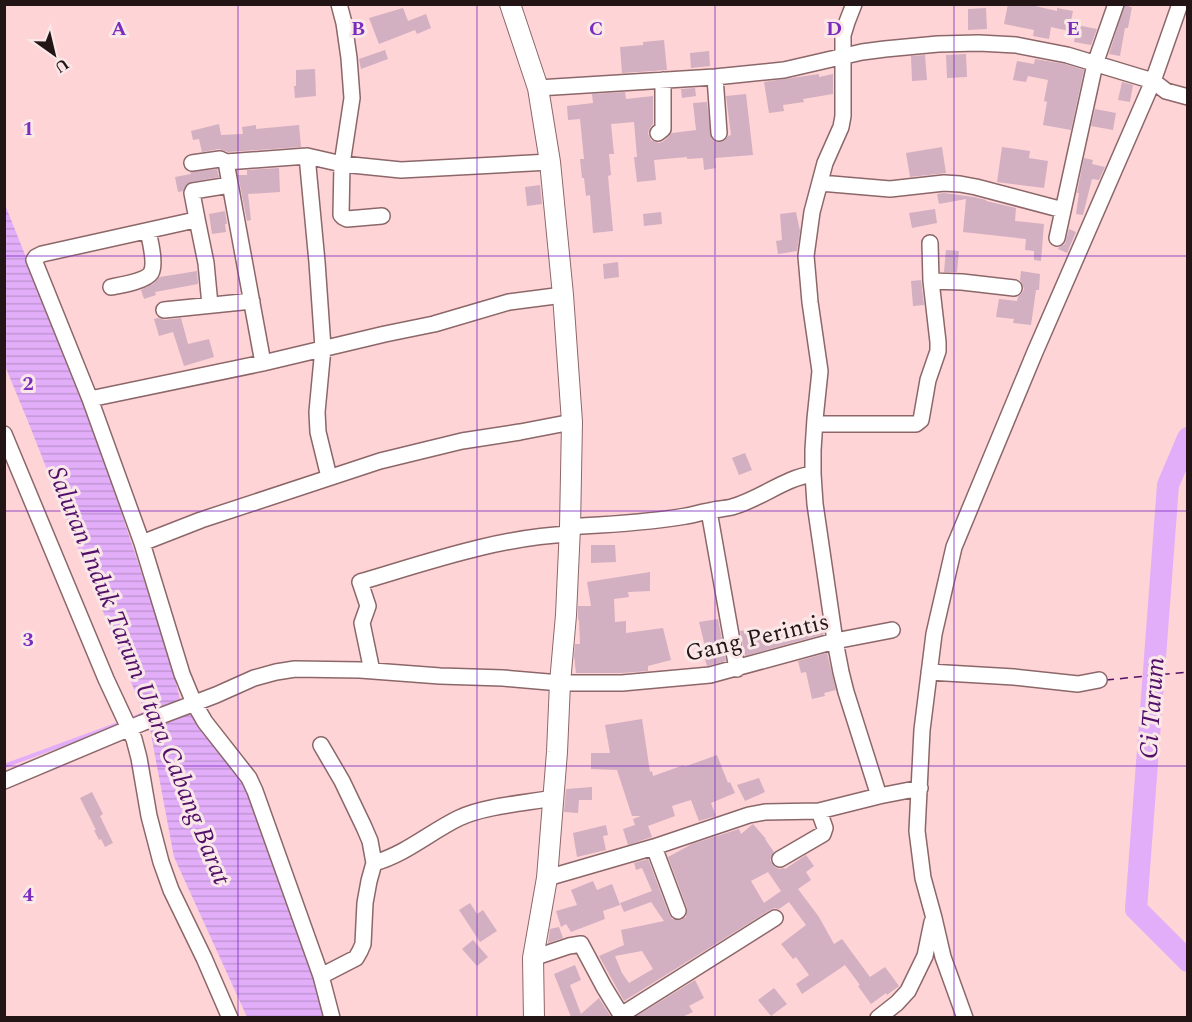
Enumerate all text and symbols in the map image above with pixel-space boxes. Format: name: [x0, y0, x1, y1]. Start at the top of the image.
text: A: [111, 14, 127, 44]
text: B: [351, 14, 365, 44]
text: C: [589, 14, 603, 44]
text: D: [826, 14, 842, 44]
text: E: [1066, 14, 1080, 44]
north arrow: [24, 24, 84, 84]
text: U: [50, 52, 74, 79]
text: 1: [22, 114, 34, 144]
text: 2: [22, 369, 34, 399]
water label: Saluran Induk Tarum Utara Cabang Barat: [37, 460, 242, 892]
street label: Gang Perintis: [682, 604, 833, 672]
text: 3: [22, 625, 34, 655]
water label: Ci Tarum: [1128, 656, 1176, 760]
text: 4: [22, 880, 34, 910]

